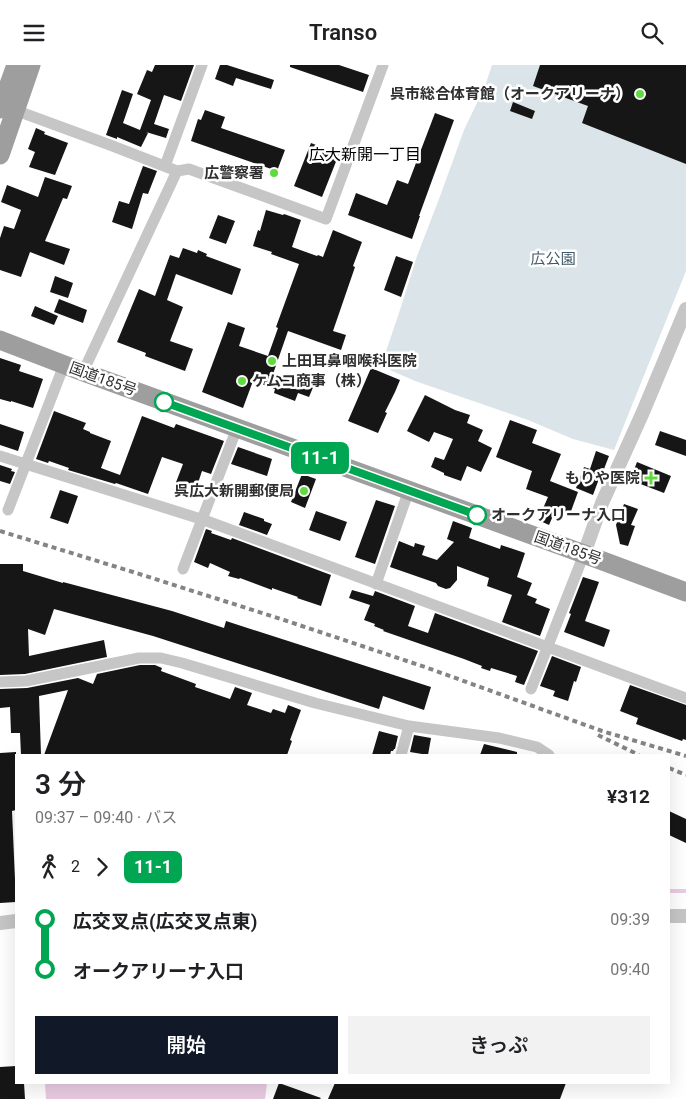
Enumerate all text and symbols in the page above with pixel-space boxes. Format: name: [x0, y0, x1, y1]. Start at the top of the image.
icon: menu: [20, 19, 48, 47]
icon: search: [638, 19, 666, 47]
text: Transo: [309, 20, 377, 45]
place label: 呉市総合体育館（オークアリーナ）: [390, 85, 630, 103]
marker: 呉市総合体育館（オークアリーナ）: [634, 88, 646, 100]
district label: 広大新開一丁目: [309, 145, 421, 164]
place label: 広警察署: [204, 164, 264, 182]
marker: 広警察署: [268, 167, 280, 179]
park label: 広公園: [530, 250, 576, 268]
place label: 上田耳鼻咽喉科医院: [282, 352, 417, 370]
marker: 上田耳鼻咽喉科医院: [266, 355, 278, 367]
street label: 国道185号: [67, 359, 139, 399]
place label: ケムコ商事（株）: [252, 372, 371, 390]
marker: ケムコ商事（株）: [236, 375, 248, 387]
unlabelled marker: [154, 392, 174, 412]
line badge: 11-1: [285, 442, 355, 474]
text: 11-1: [301, 447, 339, 468]
place label: もりや医院: [565, 469, 640, 487]
marker: もりや医院: [644, 471, 658, 485]
place label: 呉広大新開郵便局: [174, 482, 294, 500]
marker: 呉広大新開郵便局: [298, 485, 310, 497]
marker: オークアリーナ入口: [467, 505, 487, 525]
place label: オークアリーナ入口: [491, 506, 626, 524]
street label: 国道185号: [532, 528, 604, 568]
text: 3 分: [35, 768, 86, 801]
text: ¥312: [607, 785, 650, 808]
text: 09:37 – 09:40 · バス: [35, 808, 177, 827]
icon: walk: [35, 853, 63, 881]
icon: forward: [88, 853, 116, 881]
text: 11-1: [134, 856, 172, 877]
text: 2: [71, 857, 80, 876]
text: 広交叉点(広交叉点東): [73, 910, 257, 933]
text: 09:39: [610, 910, 650, 929]
text: オークアリーナ入口: [73, 960, 244, 983]
text: 09:40: [610, 960, 650, 979]
button: 開始: [35, 1016, 338, 1074]
button: きっぷ: [348, 1016, 650, 1074]

